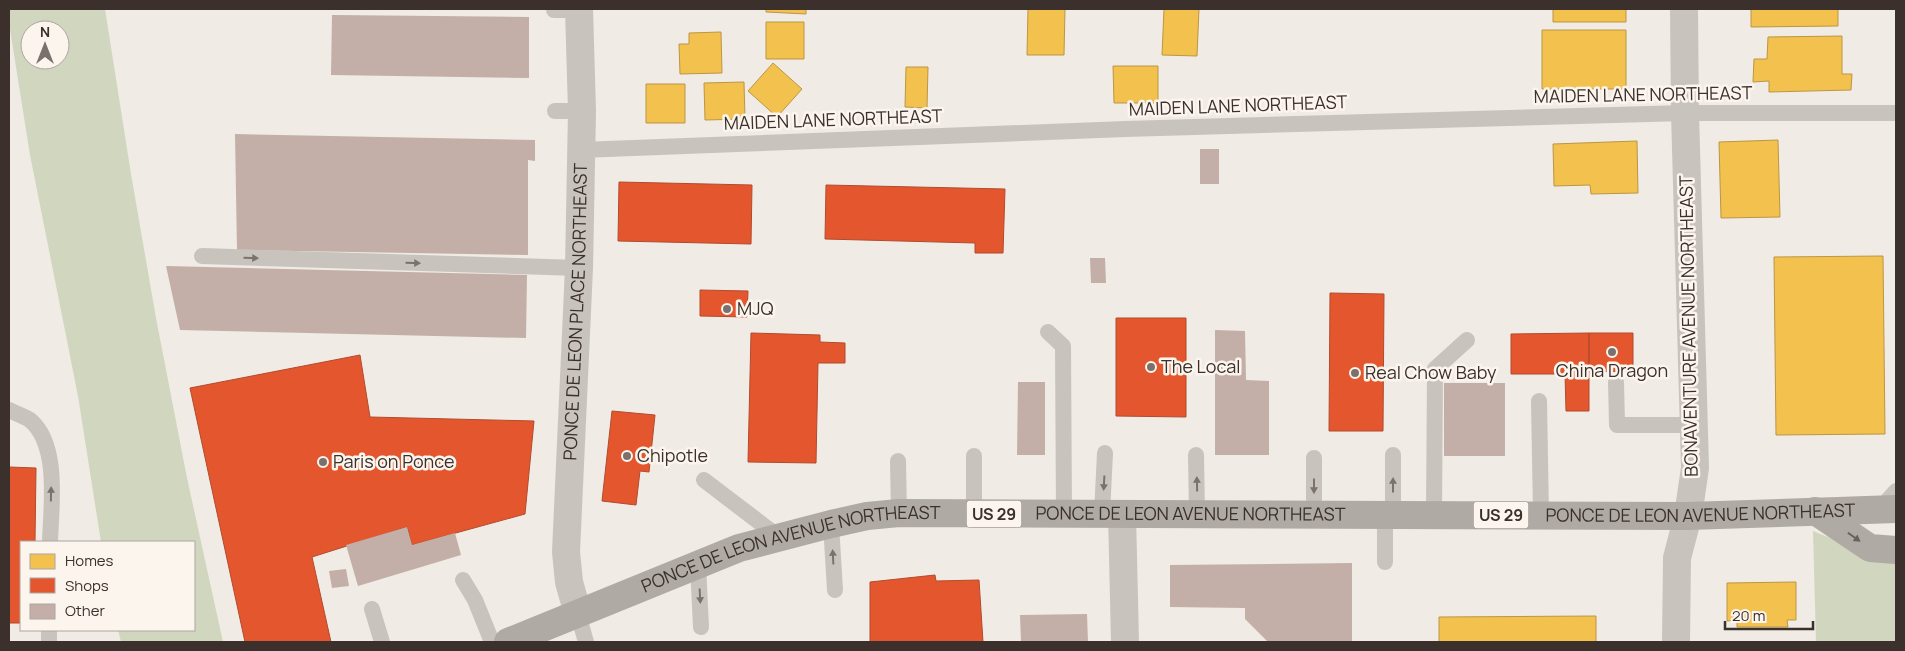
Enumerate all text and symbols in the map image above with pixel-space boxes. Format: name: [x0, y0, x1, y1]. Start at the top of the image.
north arrow: [20, 20, 70, 70]
text: N: [40, 22, 50, 41]
street label: MAIDEN LANE NORTHEAST: [1533, 80, 1753, 108]
street label: MAIDEN LANE NORTHEAST: [1128, 89, 1348, 121]
street label: MAIDEN LANE NORTHEAST: [723, 103, 943, 135]
street label: PONCE DE LEON PLACE NORTHEAST: [557, 162, 592, 461]
street label: BONAVENTURE AVENUE NORTHEAST: [1673, 175, 1703, 477]
one-way arrow: [243, 254, 259, 262]
one-way arrow: [406, 259, 422, 267]
place label: MJQ: [737, 296, 774, 320]
marker: MJQ: [721, 303, 733, 315]
marker: China Dragon: [1606, 346, 1618, 358]
place label: The Local: [1161, 354, 1241, 378]
place label: China Dragon: [1556, 358, 1668, 382]
place label: Real Chow Baby: [1365, 360, 1497, 384]
marker: The Local: [1145, 361, 1157, 373]
marker: Real Chow Baby: [1349, 367, 1361, 379]
place label: Chipotle: [637, 443, 708, 467]
place label: Paris on Ponce: [333, 449, 454, 473]
marker: Chipotle: [621, 450, 633, 462]
marker: Paris on Ponce: [317, 456, 329, 468]
one-way arrow: [1099, 475, 1107, 491]
one-way arrow: [1193, 476, 1201, 492]
one-way arrow: [1389, 477, 1397, 493]
one-way arrow: [1310, 478, 1318, 494]
one-way arrow: [47, 485, 55, 501]
street label: PONCE DE LEON AVENUE NORTHEAST: [1545, 497, 1856, 527]
street label: PONCE DE LEON AVENUE NORTHEAST: [637, 500, 941, 598]
road number: US 29: [966, 500, 1022, 528]
street label: PONCE DE LEON AVENUE NORTHEAST: [1035, 501, 1346, 526]
road number: US 29: [1474, 502, 1528, 528]
one-way arrow: [1847, 532, 1860, 542]
legend: [20, 541, 195, 631]
one-way arrow: [829, 549, 837, 565]
text: Homes: [65, 550, 114, 571]
text: Shops: [65, 575, 109, 596]
one-way arrow: [696, 588, 704, 604]
scale bar: [1725, 598, 1812, 630]
text: Other: [65, 600, 106, 621]
text: 20 m: [1732, 605, 1765, 626]

